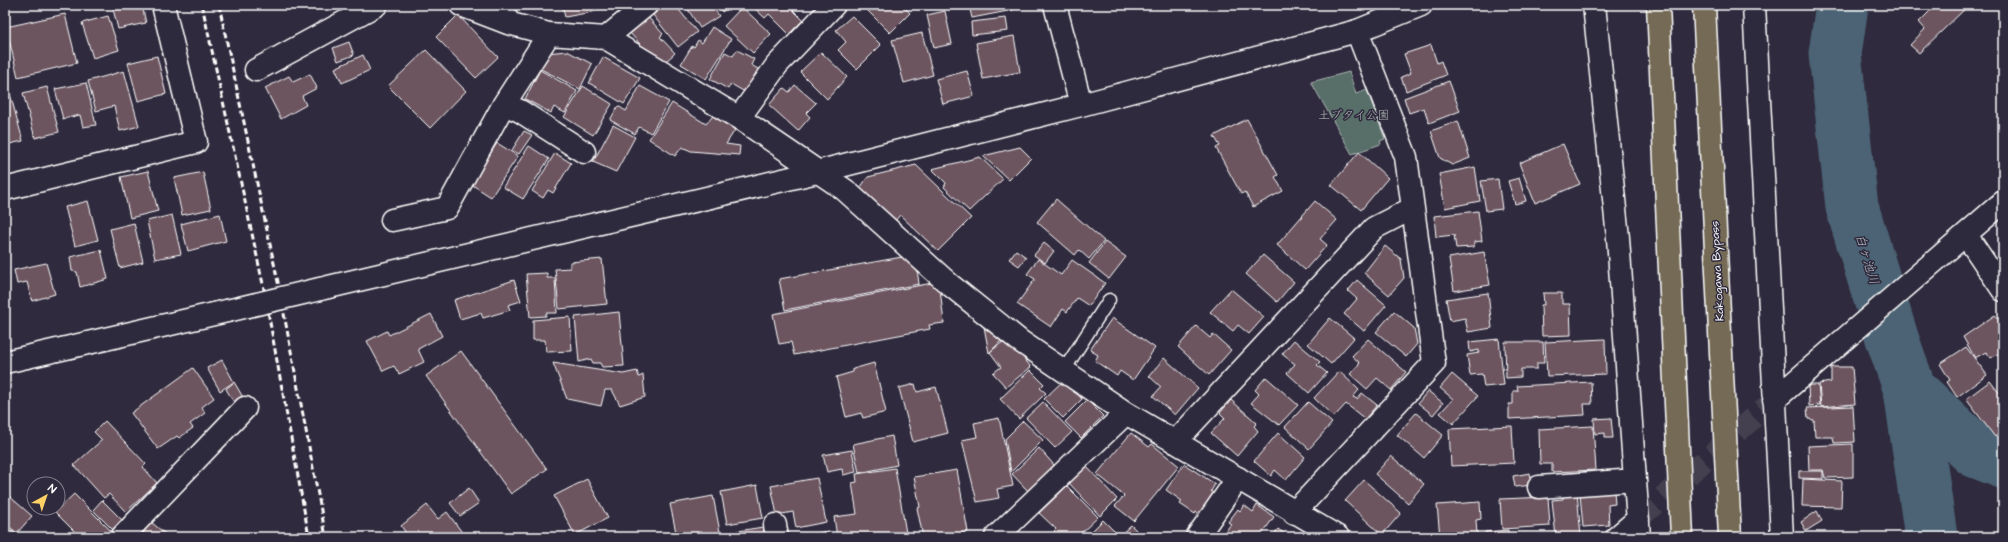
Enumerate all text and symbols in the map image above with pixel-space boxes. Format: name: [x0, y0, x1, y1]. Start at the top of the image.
park label: 土ブタイ公園: [1318, 107, 1390, 124]
street label: Kakogawa Bypass: [1706, 220, 1730, 322]
water label: 白ヶ池川: [1851, 232, 1883, 287]
north arrow: [26, 476, 66, 516]
text: N: [45, 481, 60, 497]

